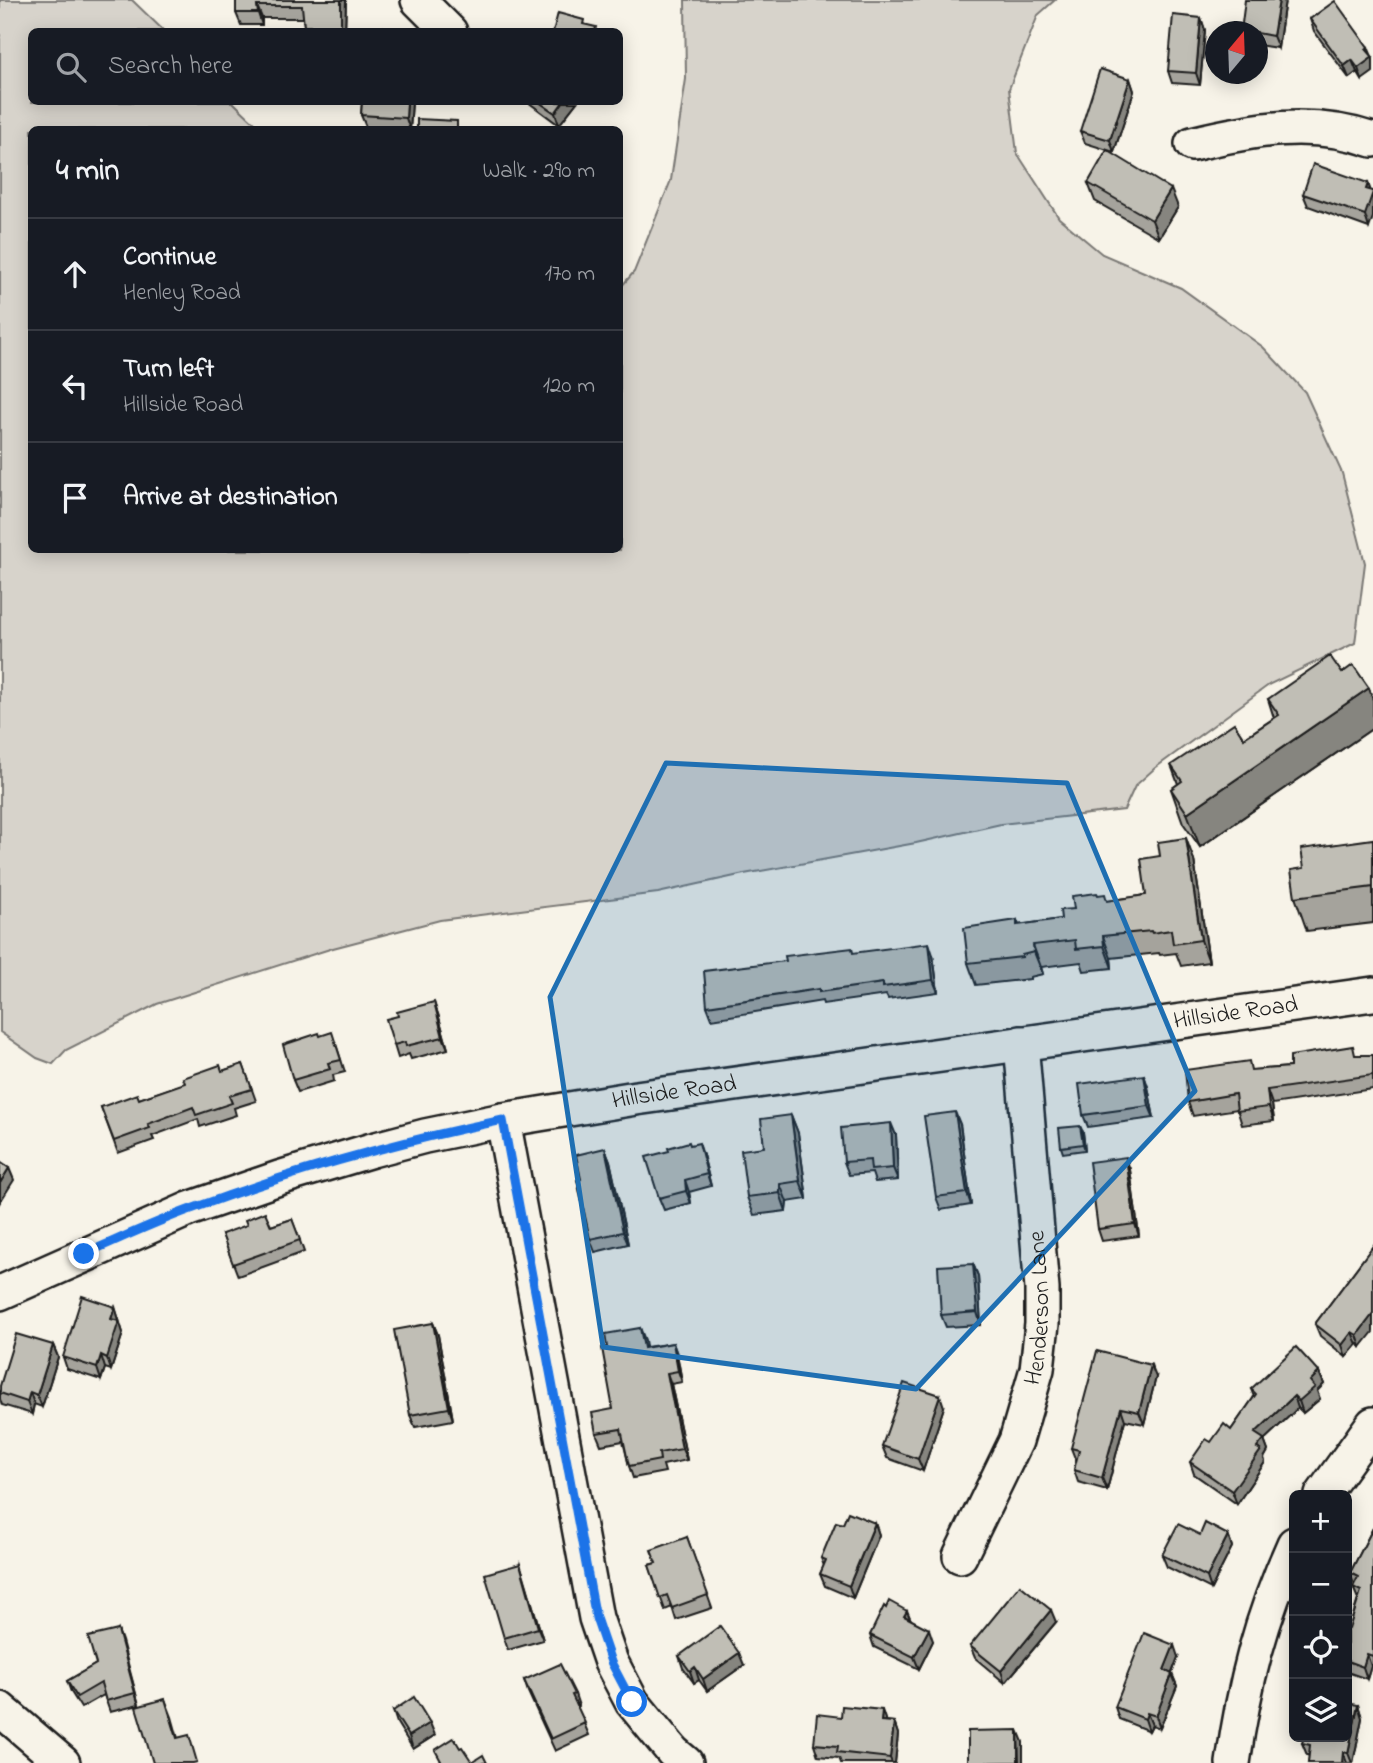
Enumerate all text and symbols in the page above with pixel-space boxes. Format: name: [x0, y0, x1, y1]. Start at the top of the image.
north arrow: [1205, 21, 1268, 84]
search box: [28, 28, 623, 105]
icon: search: [52, 48, 90, 86]
text: Search here: [108, 48, 233, 86]
text: 4 min: [56, 150, 119, 194]
text: Walk · 290 m: [483, 155, 595, 188]
text: Continue: [123, 239, 216, 277]
icon: ahead: [56, 255, 94, 293]
text: 170 m: [545, 258, 595, 291]
text: Henley Road: [123, 277, 241, 310]
text: Turn left: [123, 351, 214, 389]
icon: left: [56, 367, 94, 405]
text: 120 m: [543, 370, 595, 403]
text: Hillside Road: [123, 389, 243, 422]
icon: arrive: [56, 479, 94, 517]
text: Arrive at destination: [123, 479, 338, 517]
street label: Hillside Road: [1171, 987, 1301, 1039]
street label: Hillside Road: [609, 1066, 739, 1119]
street label: Henderson Lane: [1016, 1229, 1060, 1390]
route end: [68, 1238, 99, 1269]
map controls: [1289, 1490, 1352, 1742]
button: +: [1289, 1490, 1352, 1553]
button: −: [1289, 1553, 1352, 1616]
button: locate: [1289, 1616, 1352, 1679]
button: layers: [1289, 1679, 1352, 1742]
route start: [616, 1686, 647, 1717]

